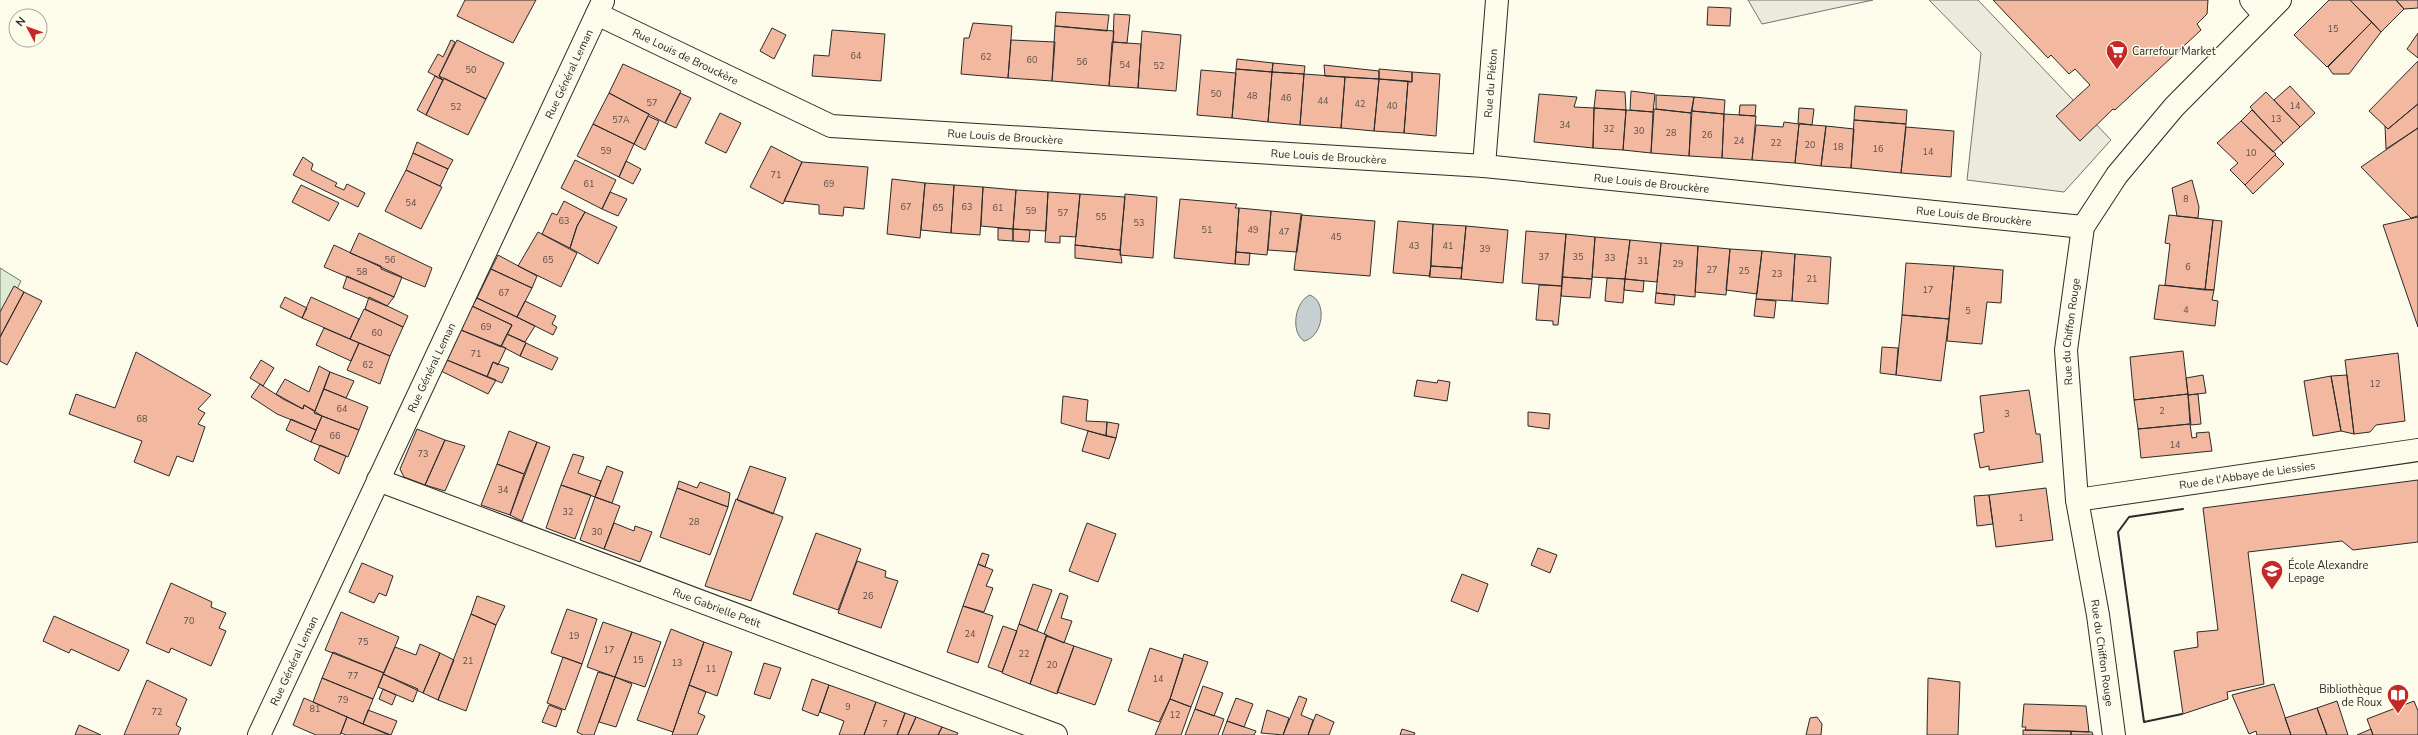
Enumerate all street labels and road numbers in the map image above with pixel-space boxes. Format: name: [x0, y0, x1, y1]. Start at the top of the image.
street label: Rue Louis de Brouckère: [630, 25, 741, 88]
street label: Rue Général Leman: [541, 27, 596, 121]
street label: Rue du Piéton: [1480, 48, 1501, 118]
street label: Rue Louis de Brouckère: [947, 126, 1064, 148]
street label: Rue Louis de Brouckère: [1270, 145, 1387, 168]
street label: Rue Louis de Brouckère: [1593, 170, 1710, 196]
street label: Rue Louis de Brouckère: [1915, 203, 2032, 229]
street label: Rue du Chiffon Rouge: [2059, 277, 2083, 386]
street label: Rue Général Leman: [404, 320, 459, 415]
street label: Rue de l'Abbaye de Liessies: [2178, 458, 2316, 492]
street label: Rue Gabrielle Petit: [671, 584, 763, 631]
street label: Rue du Chiffon Rouge: [2087, 599, 2117, 708]
street label: Rue Général Leman: [266, 614, 321, 708]

